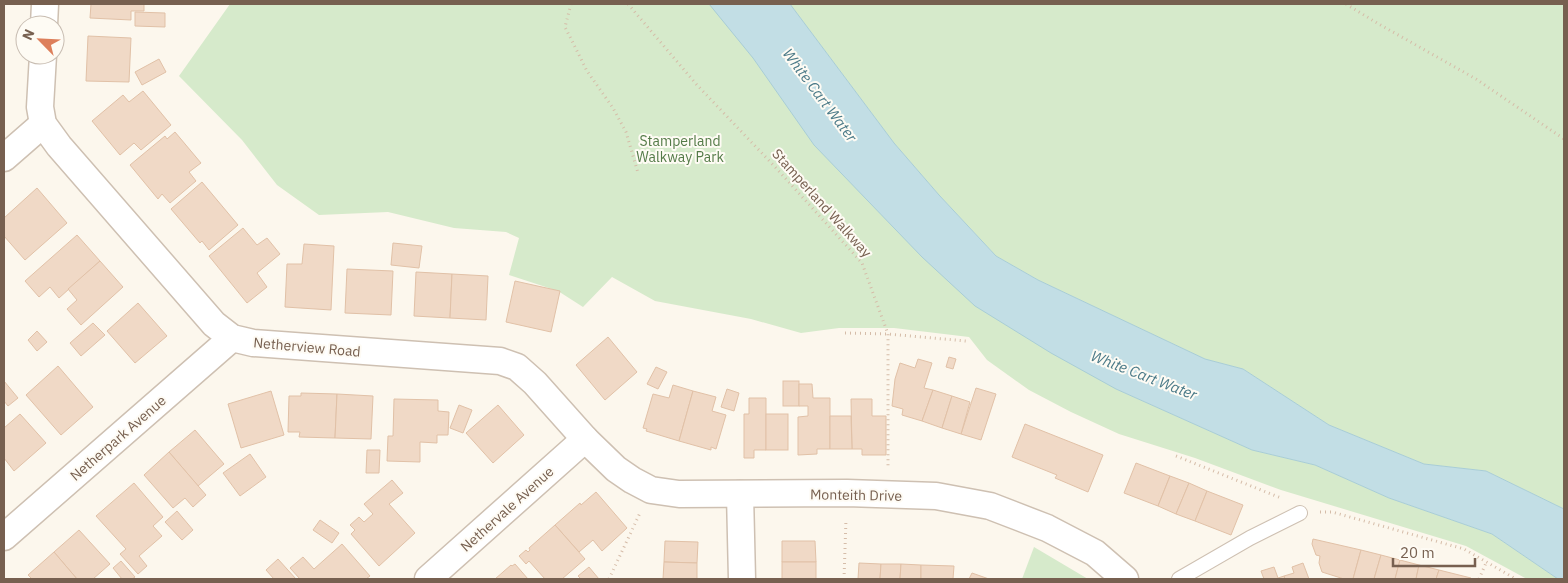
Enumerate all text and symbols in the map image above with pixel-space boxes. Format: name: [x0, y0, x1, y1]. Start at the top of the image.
north arrow: [15, 15, 65, 65]
text: N: [18, 26, 38, 43]
water label: White Cart Water: [779, 45, 862, 146]
park label: Stamperland Walkway Park: [636, 132, 724, 166]
street label: Stamperland Walkway: [768, 145, 876, 261]
street label: Netherview Road: [253, 333, 361, 361]
water label: White Cart Water: [1088, 346, 1200, 404]
street label: Netherpark Avenue: [66, 391, 170, 485]
street label: Nethervale Avenue: [457, 462, 558, 556]
street label: Monteith Drive: [810, 485, 902, 505]
scale bar: [1393, 536, 1476, 568]
text: 20 m: [1400, 543, 1435, 562]

